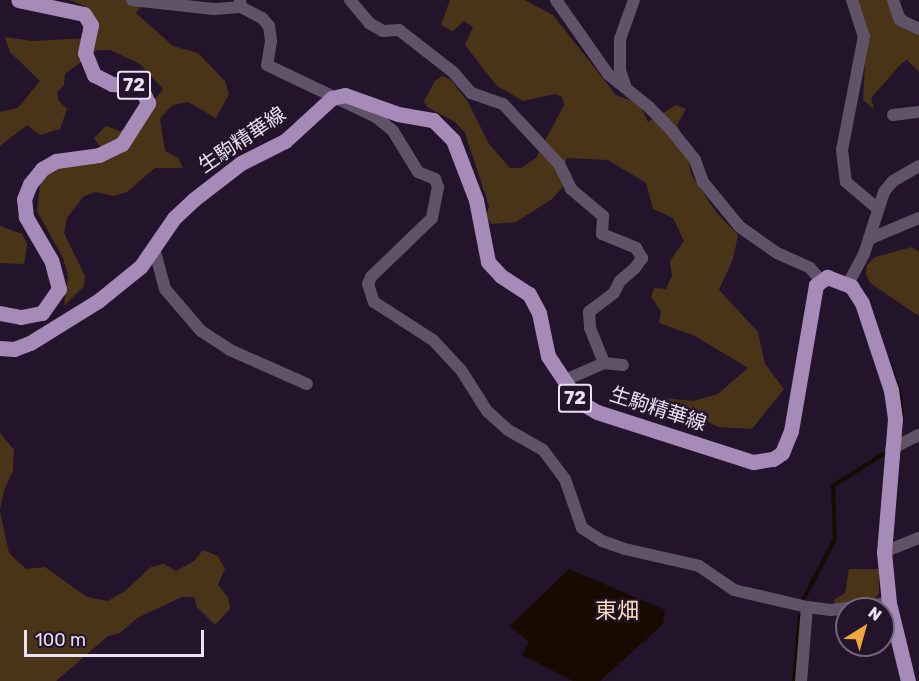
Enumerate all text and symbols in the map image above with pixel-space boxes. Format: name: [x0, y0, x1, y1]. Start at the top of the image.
road number: 72: [116, 70, 152, 100]
street label: 生駒精華線: [194, 102, 290, 178]
street label: 生駒精華線: [607, 382, 709, 436]
road number: 72: [557, 383, 593, 413]
north arrow: [835, 597, 895, 657]
district label: 東畑: [595, 598, 639, 624]
text: N: [865, 603, 885, 625]
scale bar: [27, 618, 207, 656]
text: 100 m: [35, 629, 86, 651]

